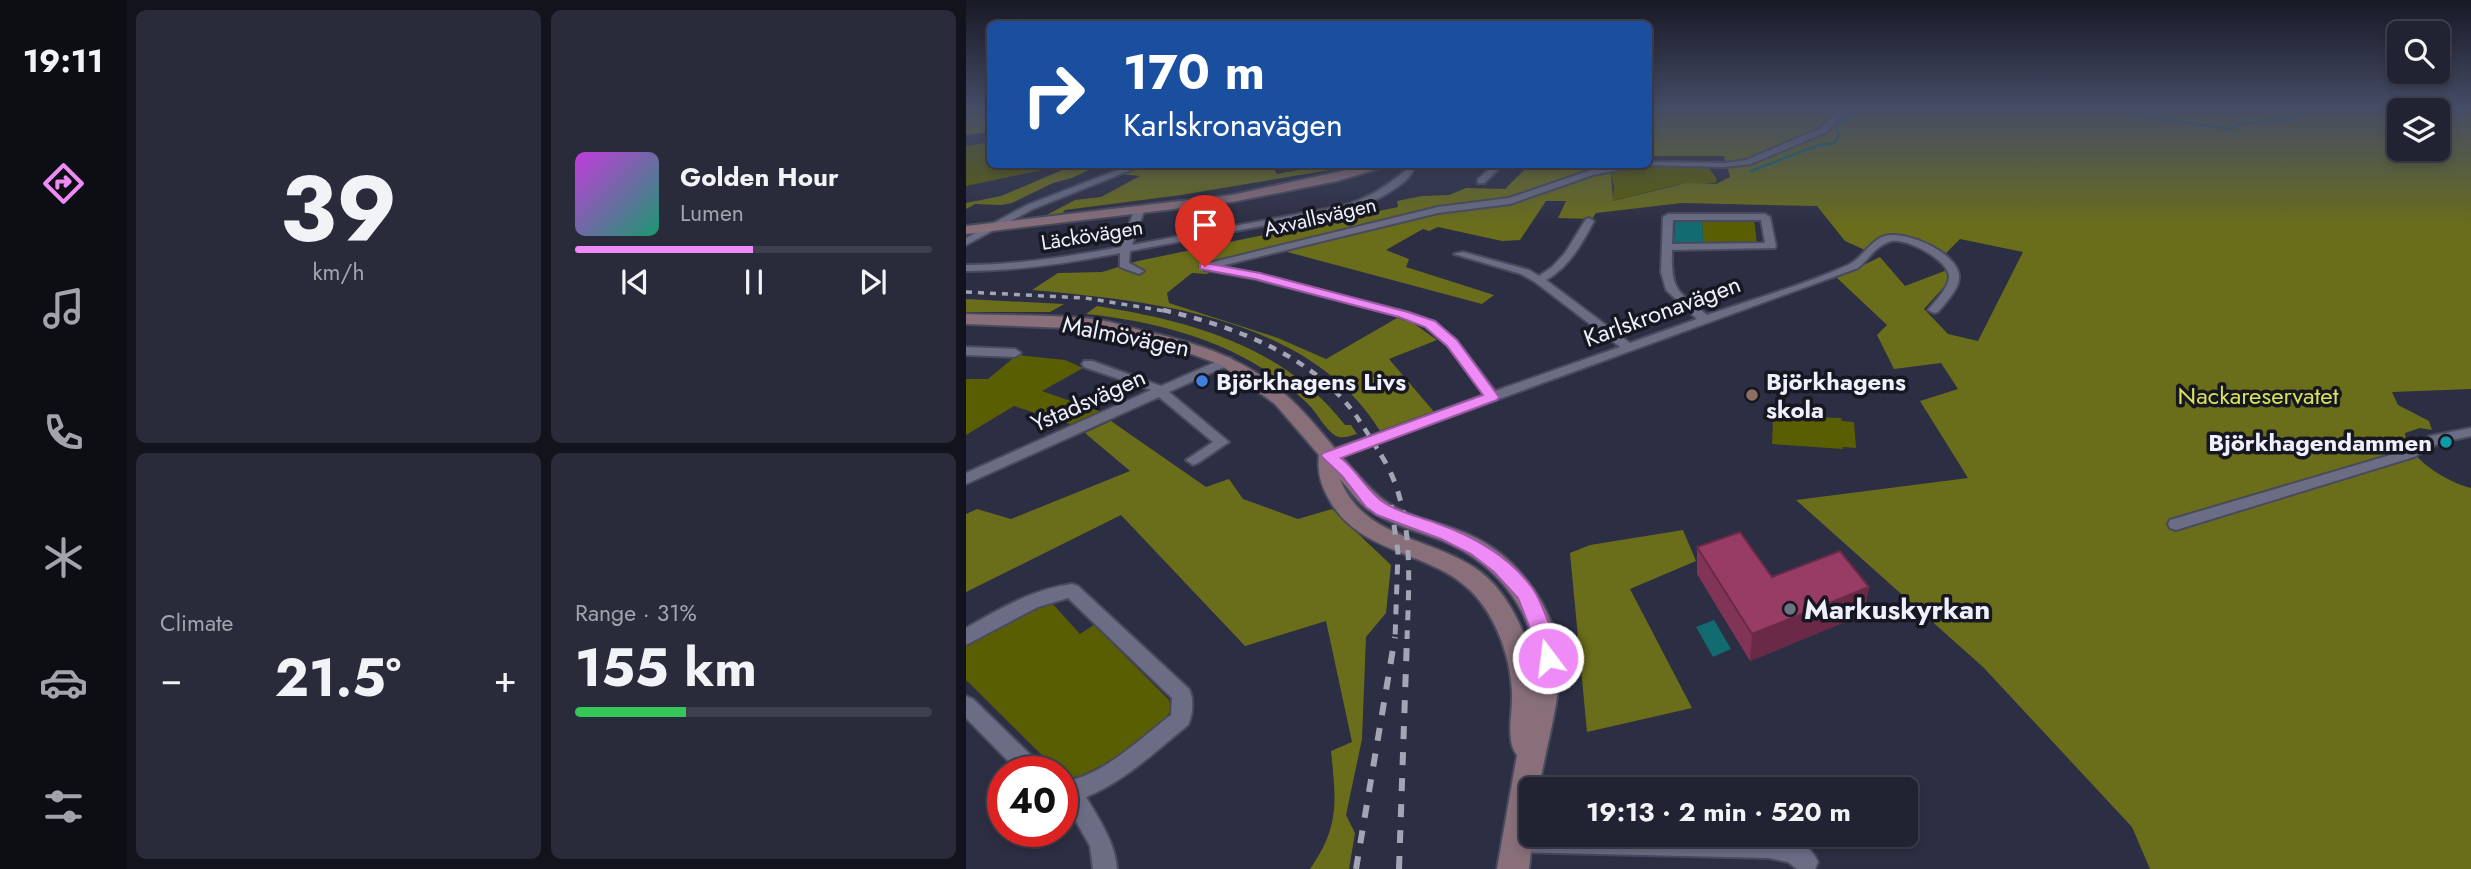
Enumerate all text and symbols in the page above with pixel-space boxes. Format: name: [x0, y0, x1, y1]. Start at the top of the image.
map controls: [2387, 21, 2450, 161]
button: search: [2387, 21, 2450, 84]
text: 170 m: [1123, 37, 1265, 107]
text: 19:11: [23, 38, 103, 84]
icon: right: [1008, 49, 1099, 140]
button: layers: [2387, 98, 2450, 161]
text: Karlskronavägen: [1123, 102, 1343, 148]
text: 39: [280, 144, 397, 275]
text: Golden Hour: [680, 158, 839, 196]
icon: directions: [39, 159, 88, 208]
street label: Axvallsvägen: [1261, 189, 1379, 245]
pin: [1175, 195, 1235, 267]
text: Lumen: [680, 196, 744, 230]
icon: arrive: [1186, 206, 1224, 244]
street label: Läckövägen: [1039, 212, 1145, 258]
text: km/h: [313, 255, 364, 289]
icon: previous: [616, 263, 654, 301]
icon: pause: [735, 263, 773, 301]
icon: next: [854, 263, 892, 301]
street label: Karlskronavägen: [1579, 266, 1745, 356]
icon: music: [39, 284, 88, 333]
street label: Malmövägen: [1059, 307, 1193, 365]
street label: Ystadsvägen: [1025, 359, 1151, 441]
place label: Björkhagens Livs: [1216, 364, 1406, 399]
place label: Björkhagens skola: [1766, 364, 1906, 427]
marker: Björkhagens Livs: [1194, 373, 1210, 389]
park label: Nackareservatet: [2178, 378, 2339, 413]
marker: Björkhagens skola: [1744, 387, 1760, 403]
icon: phone: [39, 408, 88, 457]
place label: Björkhagendammen: [2208, 425, 2432, 460]
marker: Björkhagendammen: [2438, 434, 2454, 450]
icon: climate: [39, 533, 88, 582]
place label: Markuskyrkan: [1804, 589, 1990, 630]
text: Range · 31%: [575, 596, 697, 630]
marker: Markuskyrkan: [1782, 601, 1798, 617]
text: Climate: [160, 606, 233, 640]
position arrow: [1511, 621, 1585, 695]
text: 155 km: [575, 630, 757, 706]
text: 21.5°: [275, 640, 401, 716]
text: −: [160, 651, 182, 706]
text: +: [494, 651, 517, 706]
icon: car: [39, 658, 88, 707]
speed limit sign: 40: [987, 756, 1078, 847]
icon: filters: [39, 782, 88, 831]
text: 19:13 · 2 min · 520 m: [1586, 793, 1851, 831]

